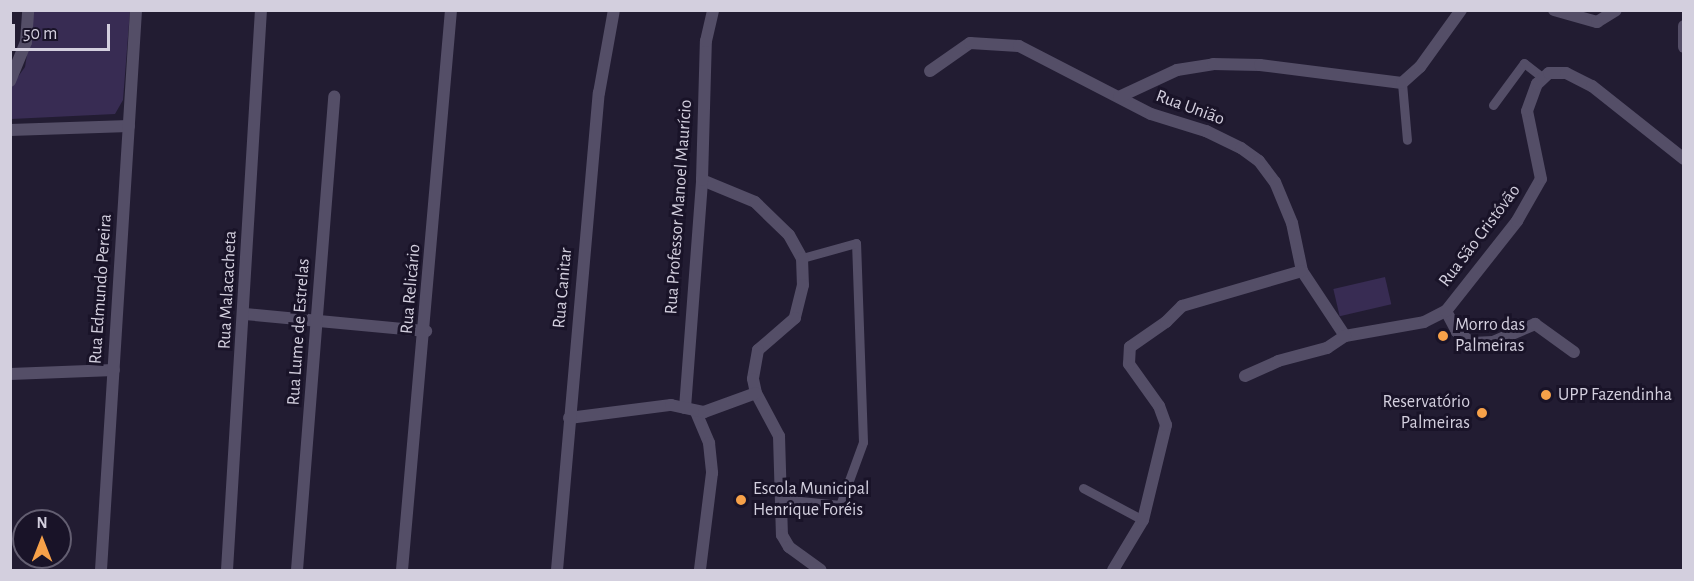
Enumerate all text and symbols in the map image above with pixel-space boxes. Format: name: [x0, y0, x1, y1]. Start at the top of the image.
scale bar: [15, 12, 112, 50]
text: 50 m: [23, 25, 57, 43]
street label: Rua União: [1153, 86, 1227, 130]
street label: Rua Professor Manoel Maurício: [661, 99, 697, 315]
street label: Rua São Cristóvão: [1434, 181, 1526, 291]
street label: Rua Edmundo Pereira: [85, 213, 117, 365]
street label: Rua Malacacheta: [214, 230, 242, 350]
street label: Rua Relicário: [396, 243, 426, 335]
street label: Rua Canitar: [549, 247, 577, 329]
street label: Rua Lume de Estrelas: [283, 258, 315, 406]
place label: Morro das Palmeiras: [1455, 315, 1525, 358]
marker: Morro das Palmeiras: [1436, 329, 1450, 343]
place label: UPP Fazendinha: [1558, 384, 1672, 406]
marker: UPP Fazendinha: [1539, 388, 1553, 402]
place label: Reservatório Palmeiras: [1383, 392, 1470, 434]
marker: Reservatório Palmeiras: [1475, 406, 1489, 420]
place label: Escola Municipal Henrique Foréis: [753, 479, 870, 522]
marker: Escola Municipal Henrique Foréis: [734, 493, 748, 507]
north arrow: [12, 509, 72, 569]
text: N: [36, 515, 48, 531]

